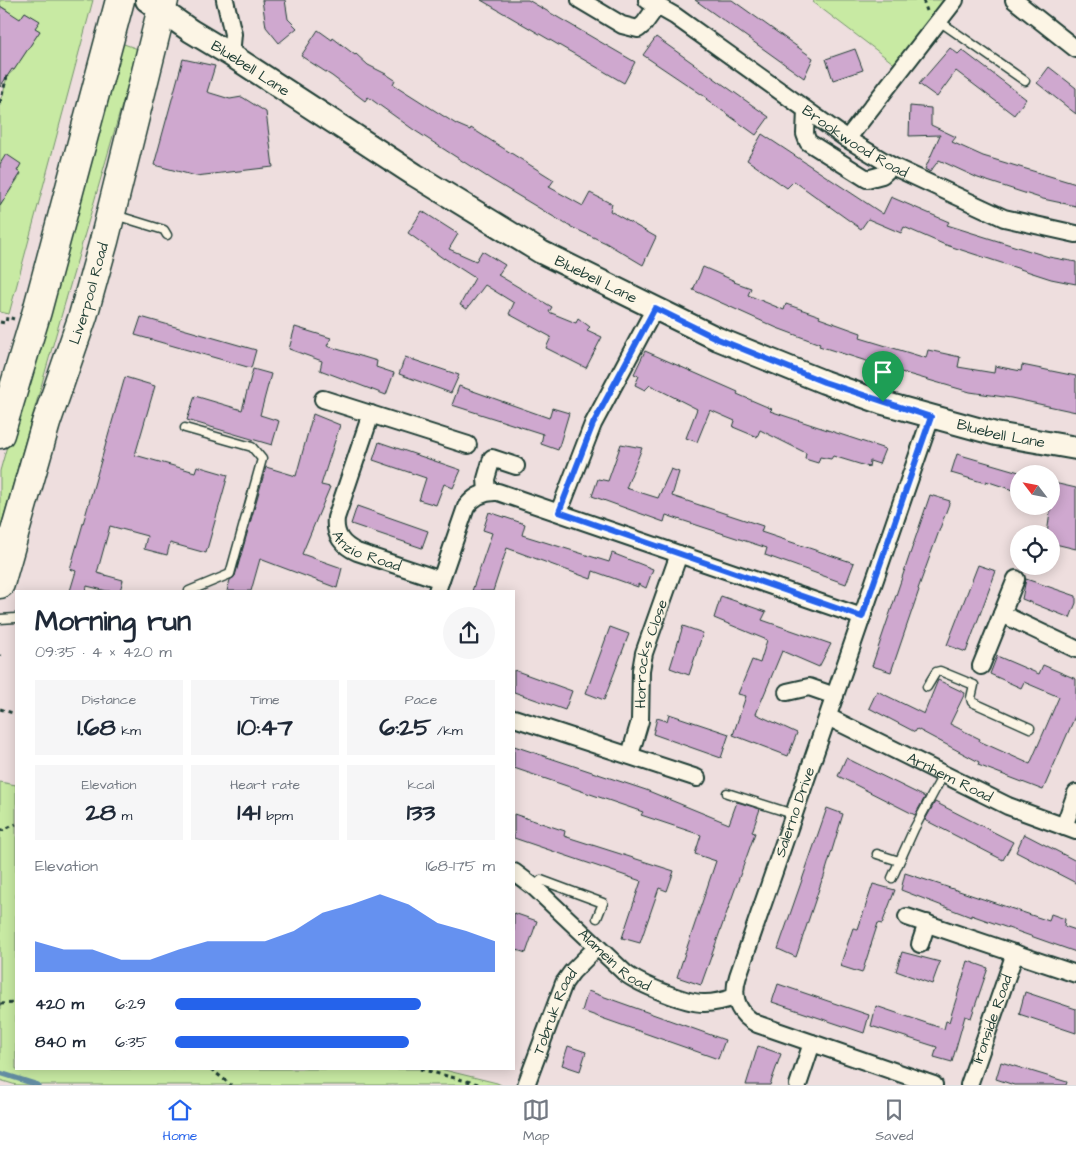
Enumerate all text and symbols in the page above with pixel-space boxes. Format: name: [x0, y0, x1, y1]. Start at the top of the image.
street label: Bluebell Lane: [207, 35, 294, 101]
street label: Brookwood Road: [798, 100, 912, 183]
street label: Liverpool Road: [64, 240, 114, 347]
street label: Bluebell Lane: [551, 250, 641, 308]
pin: [862, 351, 904, 402]
icon: arrive: [869, 358, 897, 386]
street label: Bluebell Lane: [955, 413, 1047, 453]
north arrow: [1010, 465, 1060, 515]
map controls: [1010, 465, 1060, 575]
button: locate: [1010, 525, 1060, 575]
street label: Anzio Road: [327, 527, 404, 577]
street label: Horrocks Close: [630, 596, 673, 709]
text: Morning run: [35, 602, 191, 641]
button: share: [443, 607, 495, 659]
text: 09:35 · 4 × 420 m: [35, 641, 172, 663]
text: Distance: [82, 690, 136, 710]
text: Time: [250, 690, 280, 710]
text: Pace: [405, 690, 437, 710]
text: 1.68: [77, 710, 116, 745]
text: 10:47: [237, 710, 293, 745]
text: 6:25: [379, 710, 431, 745]
text: km: [116, 721, 141, 741]
text: /km: [431, 721, 463, 741]
street label: Arnhem Road: [904, 747, 997, 807]
street label: Salerno Drive: [770, 764, 820, 860]
text: Elevation: [81, 775, 137, 795]
text: Heart rate: [230, 775, 300, 795]
text: kcal: [408, 775, 434, 795]
text: 28: [85, 795, 116, 830]
text: 141: [237, 795, 261, 830]
text: 133: [407, 795, 435, 830]
text: m: [116, 806, 133, 826]
text: bpm: [261, 806, 293, 826]
text: Elevation: [35, 855, 98, 877]
text: 168–175 m: [426, 855, 495, 877]
street label: Alamein Road: [573, 923, 655, 996]
street label: Tobruk Road: [528, 964, 582, 1058]
street label: Ironside Road: [967, 971, 1017, 1066]
text: 420 m: [35, 993, 84, 1015]
text: 6:29: [115, 993, 146, 1015]
text: 840 m: [35, 1031, 85, 1053]
text: 6:35: [115, 1031, 147, 1053]
tab: Home: [163, 1096, 197, 1146]
tab: Map: [522, 1096, 550, 1146]
tab: Saved: [875, 1096, 913, 1146]

